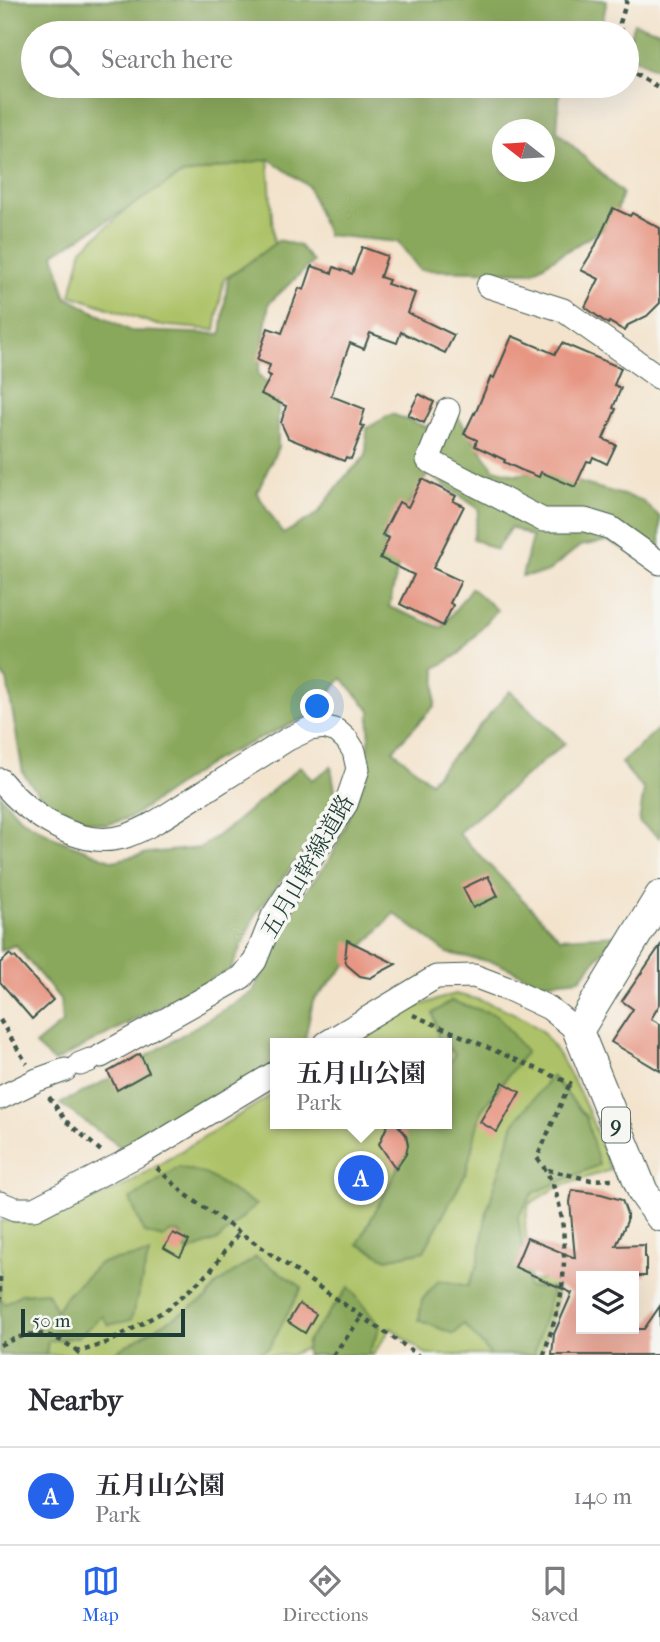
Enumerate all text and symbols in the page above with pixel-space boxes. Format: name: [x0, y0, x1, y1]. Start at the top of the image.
search box: [21, 21, 639, 98]
icon: search: [45, 41, 83, 79]
text: Search here: [101, 44, 233, 75]
north arrow: [492, 119, 555, 182]
your location: [300, 689, 334, 723]
street label: 五月山幹線道路: [255, 790, 359, 943]
popup: [270, 1038, 452, 1129]
text: 五月山公園: [296, 1058, 426, 1089]
text: Park: [296, 1089, 342, 1116]
road number: 9: [602, 1108, 630, 1142]
pin: A: [338, 1152, 384, 1204]
map controls: [576, 1271, 639, 1334]
button: layers: [576, 1271, 639, 1334]
scale bar: [21, 1306, 186, 1338]
text: 50 m: [32, 1310, 71, 1332]
text: Nearby: [28, 1383, 123, 1418]
text: 五月山公園: [95, 1470, 225, 1501]
text: A: [44, 1483, 58, 1510]
text: 140 m: [573, 1483, 632, 1510]
text: Park: [95, 1501, 141, 1528]
tab: Map: [82, 1562, 120, 1626]
tab: Directions: [283, 1562, 368, 1626]
tab: Saved: [531, 1562, 578, 1626]

